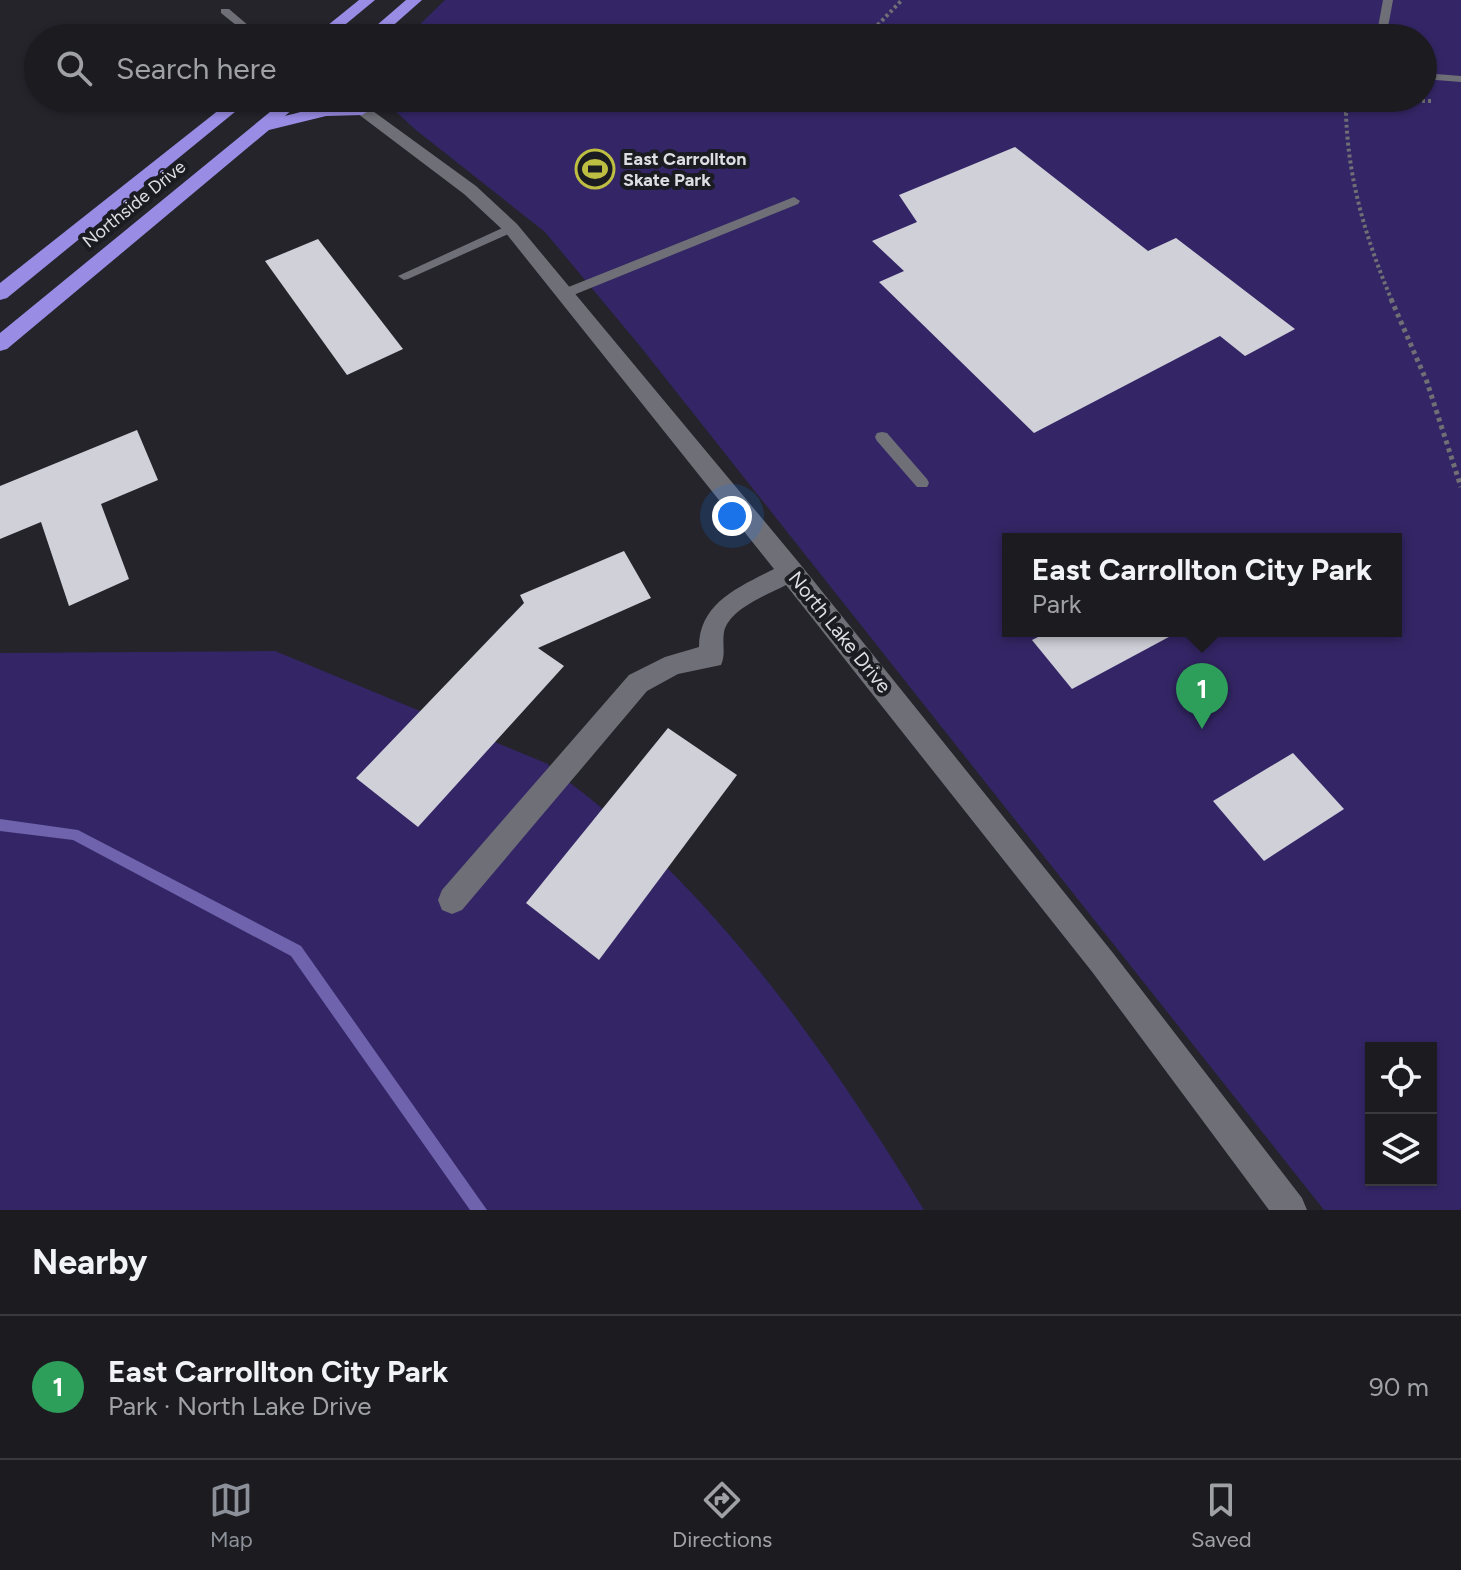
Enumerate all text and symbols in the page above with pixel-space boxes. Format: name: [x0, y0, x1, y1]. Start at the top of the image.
search box: [24, 24, 1437, 112]
icon: search: [52, 46, 96, 90]
text: Search here: [116, 50, 276, 87]
sports icon: East Carrollton Skate Park: [574, 148, 616, 190]
place label: East Carrollton Skate Park: [623, 148, 746, 191]
street label: Northside Drive: [78, 156, 190, 252]
your location: [712, 496, 752, 536]
popup: [1002, 533, 1402, 637]
text: East Carrollton City Park: [1032, 551, 1372, 588]
street label: North Lake Drive: [784, 566, 896, 698]
text: Park: [1032, 588, 1081, 620]
pin: 1: [1176, 663, 1228, 729]
map controls: [1365, 1042, 1437, 1186]
button: locate: [1365, 1042, 1437, 1114]
button: layers: [1365, 1114, 1437, 1186]
text: Nearby: [32, 1242, 147, 1283]
text: East Carrollton City Park: [108, 1353, 448, 1390]
text: 1: [53, 1371, 63, 1403]
text: 90 m: [1369, 1371, 1429, 1403]
text: Park · North Lake Drive: [108, 1390, 372, 1422]
tab: Map: [209, 1478, 253, 1553]
tab: Directions: [672, 1478, 772, 1553]
tab: Saved: [1191, 1478, 1252, 1553]

